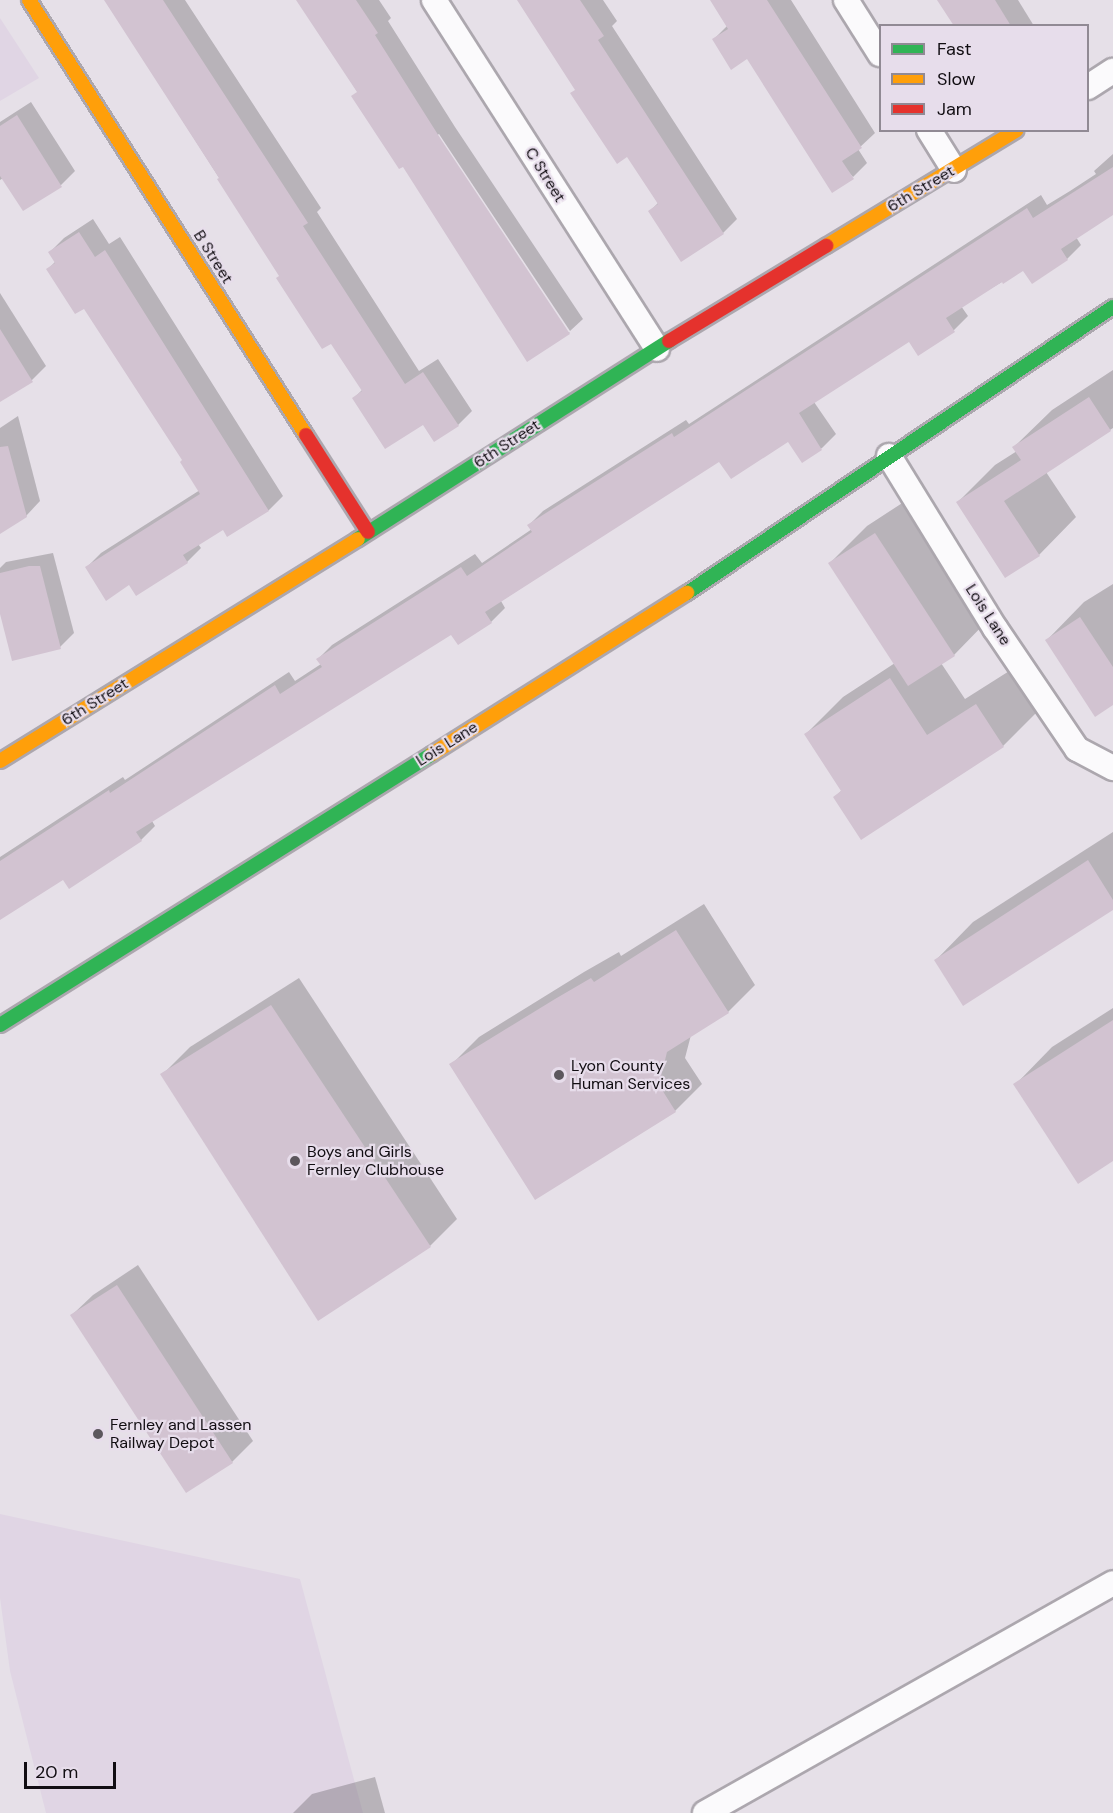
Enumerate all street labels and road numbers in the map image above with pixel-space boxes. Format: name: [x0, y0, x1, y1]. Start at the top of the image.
street label: C Street: [521, 144, 569, 206]
street label: 6th Street: [884, 161, 958, 217]
street label: B Street: [189, 227, 237, 287]
street label: 6th Street: [470, 415, 544, 473]
street label: Lois Lane: [961, 581, 1015, 649]
street label: 6th Street: [58, 674, 132, 730]
street label: Lois Lane: [413, 718, 481, 770]

